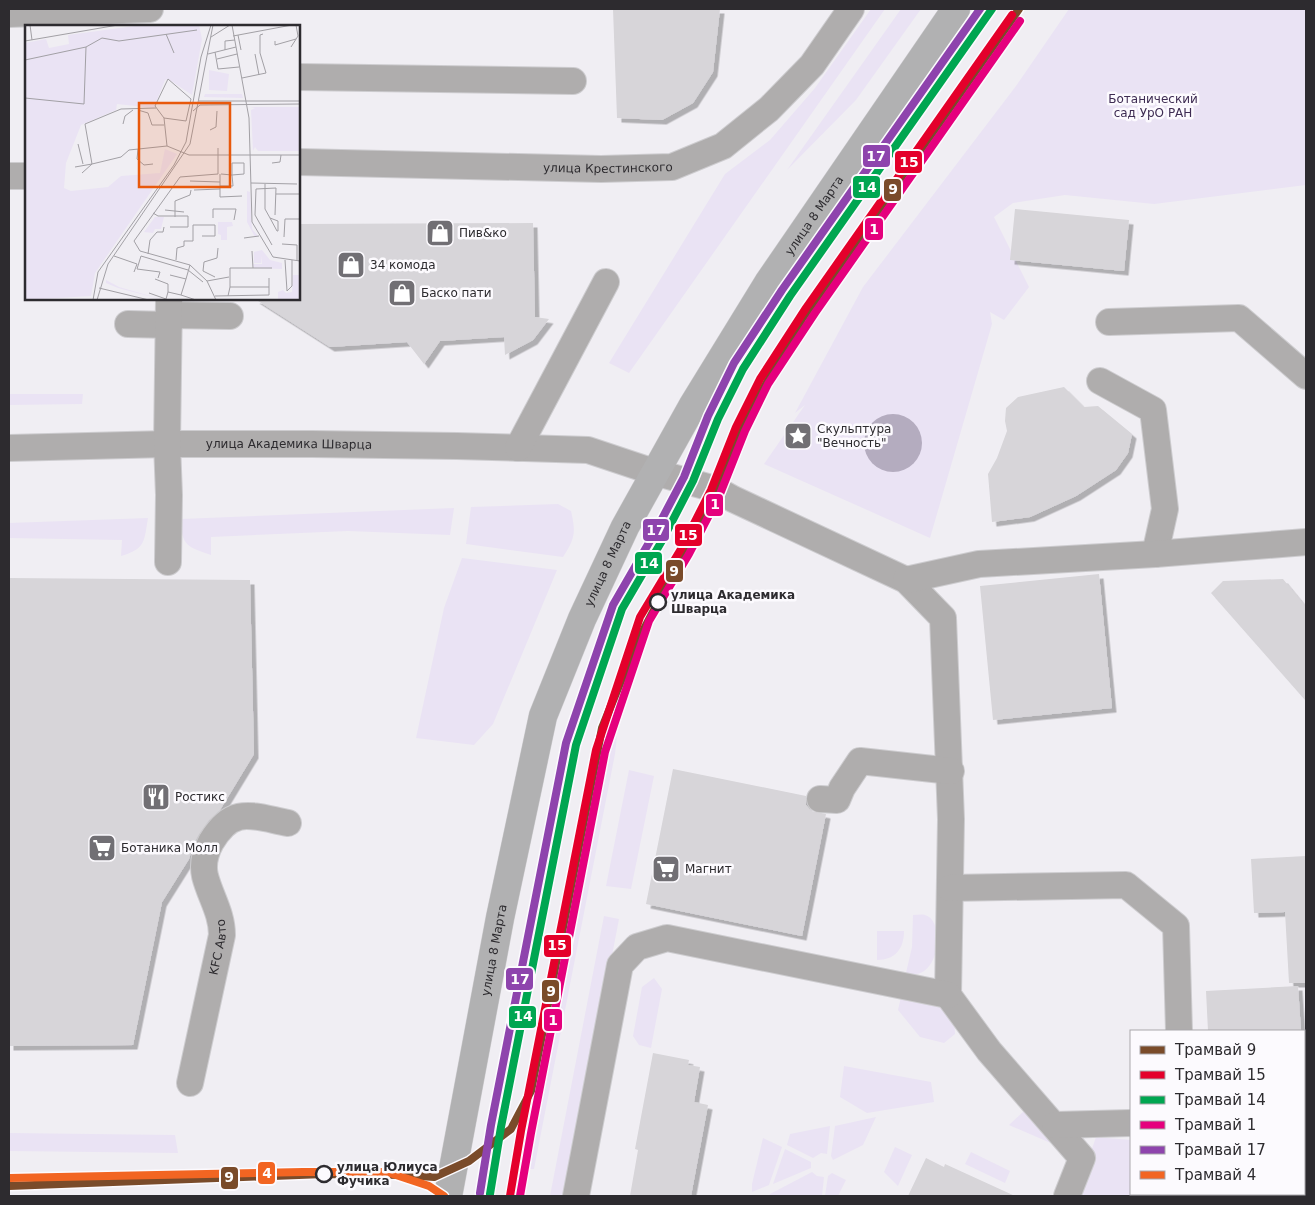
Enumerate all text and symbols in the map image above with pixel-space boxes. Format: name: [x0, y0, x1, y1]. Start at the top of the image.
inset map: [25, 25, 300, 300]
park label: Ботанический сад УрО РАН: [1108, 92, 1198, 120]
line badge: 17: [862, 144, 891, 168]
text: 17: [866, 148, 886, 164]
line badge: 15: [894, 150, 923, 174]
text: 15: [899, 154, 919, 170]
street label: улица Крестинского: [543, 160, 673, 176]
street label: улица 8 Марта: [782, 173, 846, 258]
line badge: 14: [852, 175, 881, 199]
line badge: 9: [883, 178, 902, 202]
text: 14: [857, 179, 877, 195]
text: 9: [888, 181, 898, 197]
line badge: 1: [864, 217, 884, 241]
shop icon: Пив&ко: [425, 218, 455, 248]
text: 1: [869, 221, 879, 237]
place label: Пив&ко: [459, 226, 507, 240]
shop icon: 34 комода: [336, 250, 366, 280]
place label: 34 комода: [370, 258, 436, 272]
shop icon: Баско пати: [387, 278, 417, 308]
place label: Баско пати: [421, 286, 492, 300]
place icon: Скульптура "Вечность": [783, 421, 813, 451]
place label: Скульптура "Вечность": [817, 422, 891, 450]
street label: улица Академика Шварца: [206, 437, 372, 452]
line badge: 1: [705, 493, 724, 517]
text: 1: [710, 496, 720, 512]
street label: улица 8 Марта: [582, 518, 634, 609]
line badge: 17: [642, 518, 670, 542]
text: 17: [646, 522, 666, 538]
line badge: 15: [674, 523, 703, 547]
text: 15: [678, 527, 698, 543]
line badge: 14: [634, 551, 663, 575]
text: 14: [639, 555, 659, 571]
line badge: 9: [665, 559, 684, 583]
text: 9: [669, 563, 679, 579]
place label: улица Академика Шварца: [671, 588, 795, 616]
marker: улица Академика Шварца: [649, 593, 667, 611]
restaurant icon: Ростикс: [141, 782, 171, 812]
place label: Ростикс: [175, 790, 225, 804]
supermarket icon: Ботаника Молл: [87, 833, 117, 863]
place label: Ботаника Молл: [121, 841, 218, 855]
supermarket icon: Магнит: [651, 854, 681, 884]
place label: Магнит: [685, 862, 732, 876]
street label: улица 8 Марта: [479, 903, 510, 997]
street label: KFC Авто: [207, 918, 229, 976]
line badge: 15: [543, 934, 572, 958]
text: 15: [547, 937, 567, 953]
line badge: 17: [505, 967, 534, 991]
text: 17: [510, 971, 530, 987]
line badge: 9: [541, 979, 560, 1003]
text: 9: [546, 983, 556, 999]
line badge: 14: [508, 1005, 537, 1029]
text: 14: [513, 1008, 533, 1024]
line badge: 1: [543, 1008, 563, 1032]
text: 1: [548, 1012, 558, 1028]
legend: [1130, 1030, 1305, 1195]
text: Трамвай 9: [1174, 1041, 1256, 1059]
text: Трамвай 15: [1174, 1066, 1266, 1084]
text: Трамвай 14: [1174, 1091, 1266, 1109]
text: Трамвай 1: [1174, 1116, 1256, 1134]
text: Трамвай 17: [1174, 1141, 1266, 1159]
place label: улица Юлиуса Фучика: [337, 1160, 438, 1188]
line badge: 4: [257, 1161, 276, 1185]
text: 4: [262, 1165, 272, 1181]
marker: улица Юлиуса Фучика: [315, 1165, 333, 1183]
line badge: 9: [220, 1166, 239, 1190]
text: Трамвай 4: [1174, 1166, 1256, 1184]
text: 9: [224, 1169, 234, 1185]

